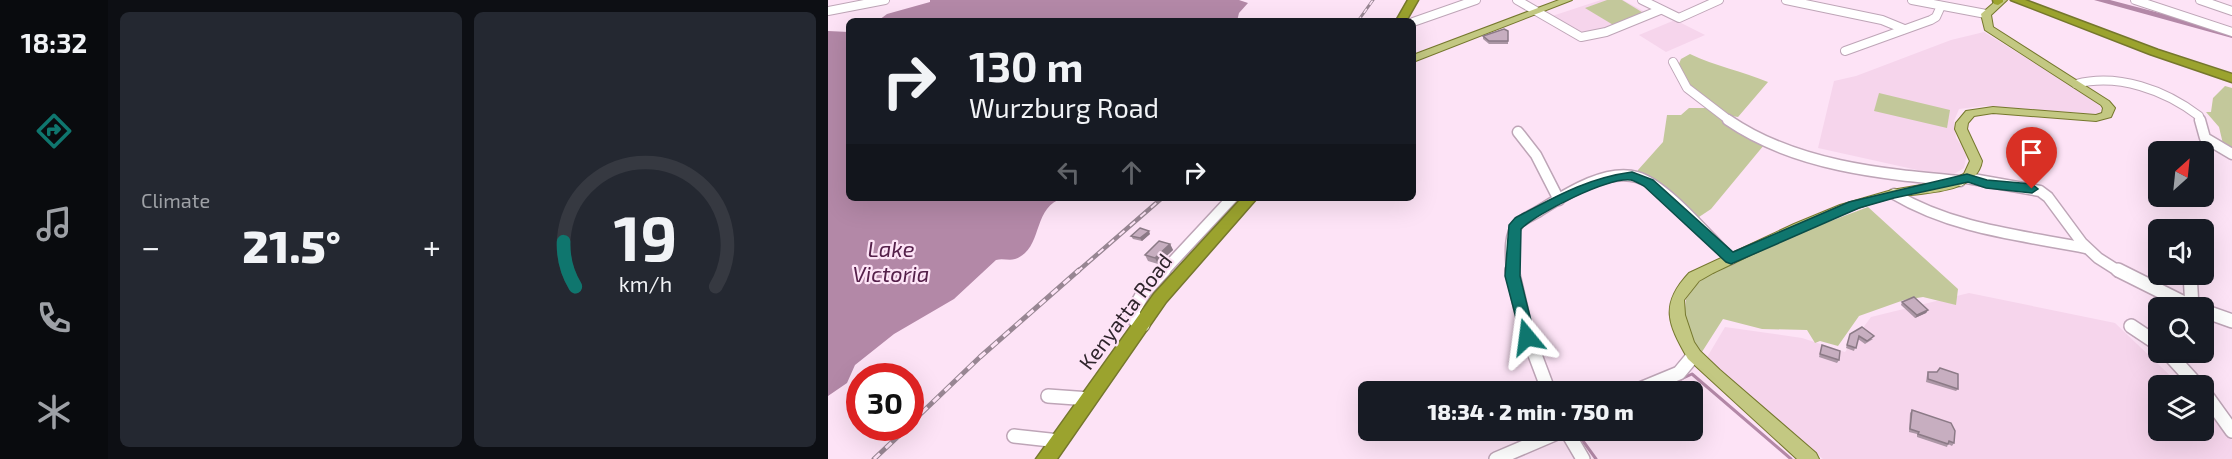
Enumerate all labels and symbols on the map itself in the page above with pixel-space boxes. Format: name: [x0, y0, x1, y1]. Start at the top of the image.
pin: [2006, 127, 2057, 189]
north arrow: [2148, 141, 2214, 207]
water label: Lake Victoria: [853, 235, 929, 286]
street label: Kenyatta Road: [1073, 248, 1177, 374]
position arrow: [1495, 305, 1559, 369]
speed limit sign: 30: [846, 363, 924, 441]

